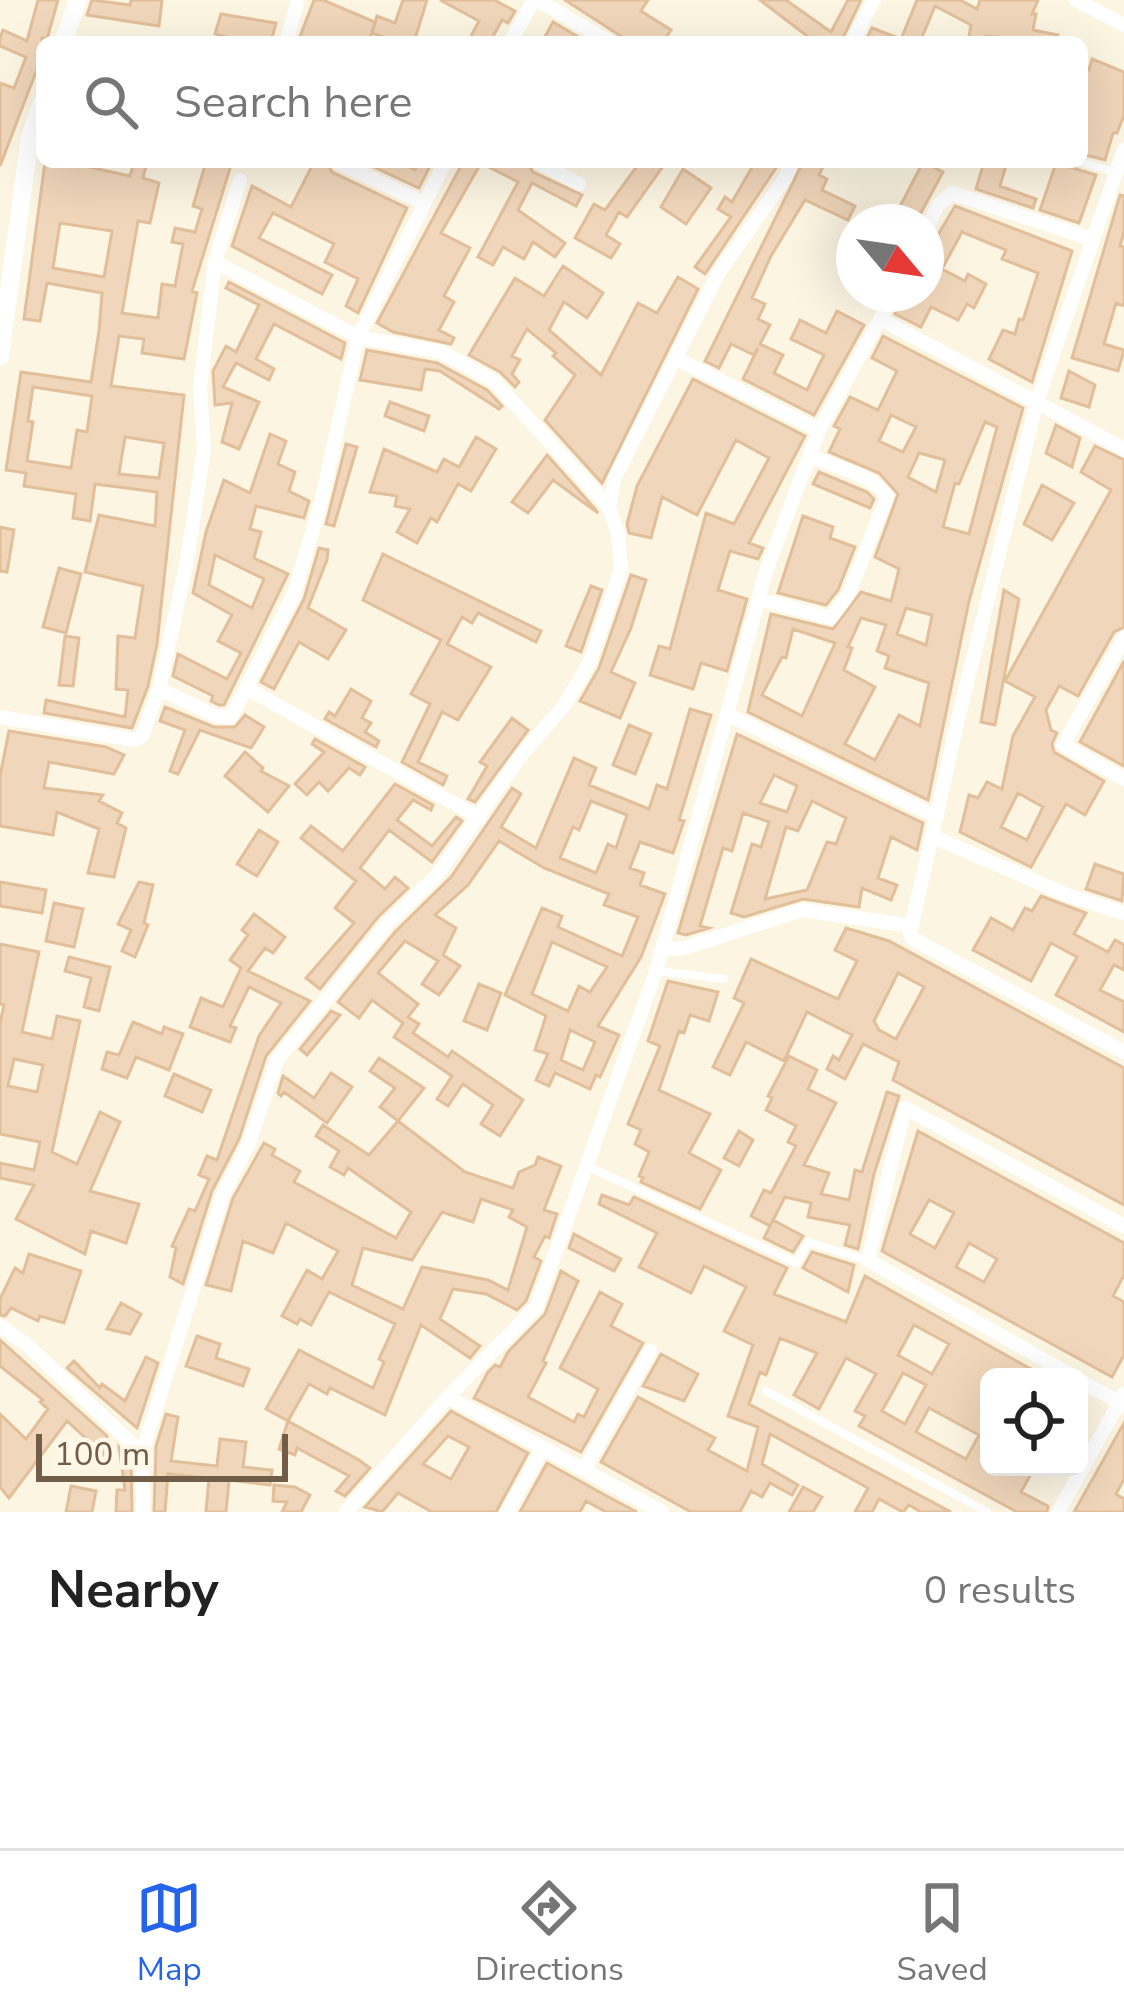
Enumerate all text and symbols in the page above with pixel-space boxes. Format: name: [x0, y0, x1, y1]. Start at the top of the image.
search box: [36, 36, 1088, 168]
icon: search: [78, 69, 144, 135]
text: Search here: [174, 72, 413, 133]
north arrow: [836, 204, 944, 312]
map controls: [980, 1368, 1088, 1476]
button: locate: [980, 1368, 1088, 1476]
scale bar: [36, 1428, 288, 1481]
text: 100 m: [54, 1432, 150, 1477]
text: Nearby: [48, 1555, 219, 1625]
text: 0 results: [924, 1564, 1076, 1617]
tab: Map: [136, 1875, 202, 1992]
tab: Directions: [475, 1875, 624, 1992]
tab: Saved: [896, 1875, 988, 1992]

